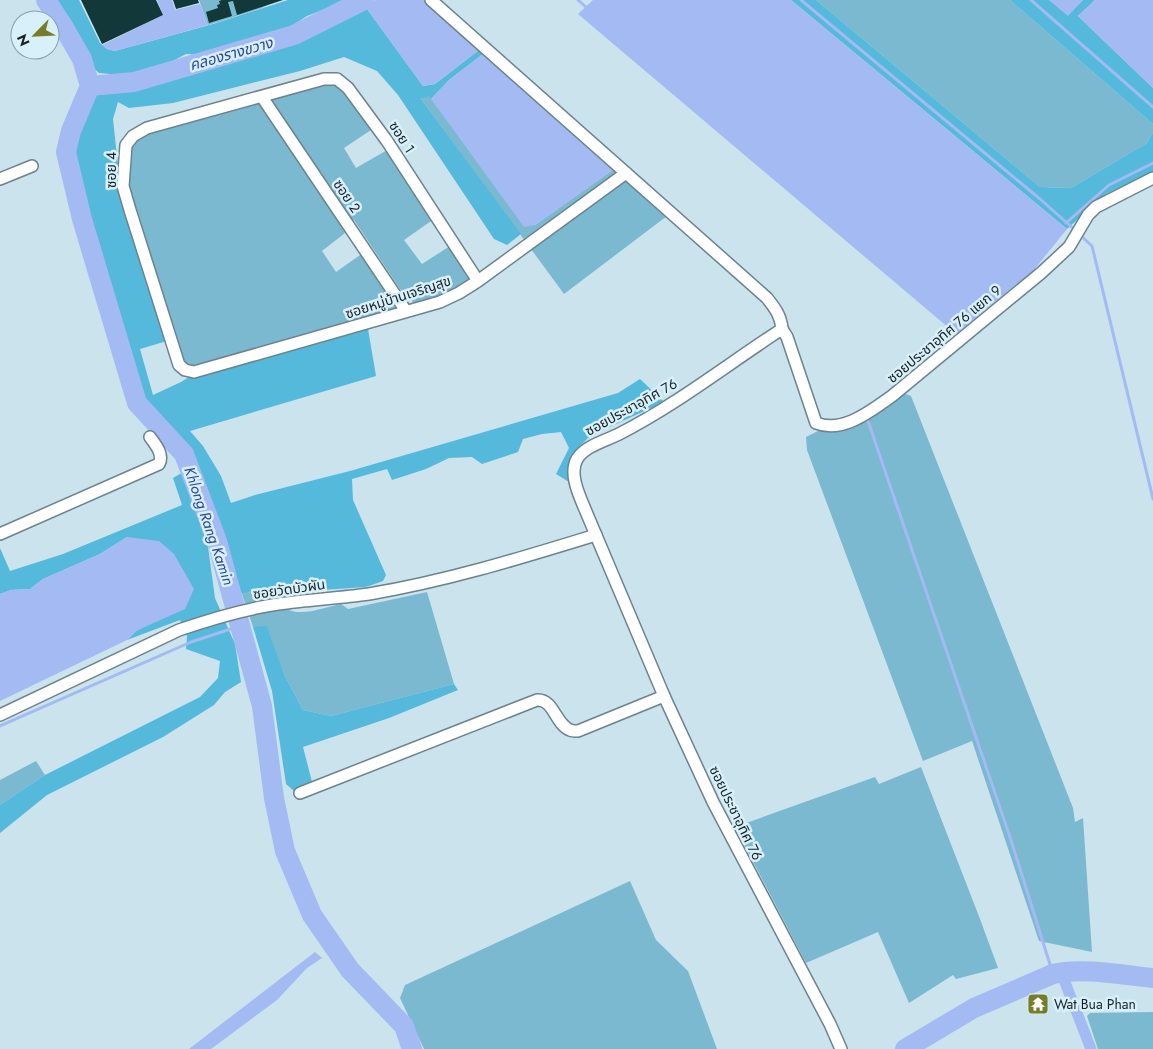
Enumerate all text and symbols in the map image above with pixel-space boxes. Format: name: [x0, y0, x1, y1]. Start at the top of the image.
north arrow: [10, 10, 60, 60]
text: N: [12, 31, 35, 49]
water label: คลองรางขวาง: [187, 31, 276, 76]
street label: ซอย 1: [384, 117, 420, 157]
street label: ซอย 4: [101, 152, 121, 188]
street label: ซอย 2: [329, 175, 365, 217]
street label: ซอยหมู่บ้านเจริญสุข: [343, 270, 453, 324]
street label: ซอยประชาอุทิศ 76 แยก 9: [883, 280, 1005, 388]
street label: ซอยประชาอุทิศ 76: [581, 373, 681, 441]
water label: Khlong Rang Kamin: [178, 464, 240, 588]
street label: ซอยวัดบัวผัน: [252, 574, 326, 604]
street label: ซอยประชาอุทิศ 76: [705, 763, 767, 863]
temple icon: Wat Bua Phan: [1026, 992, 1050, 1016]
place label: Wat Bua Phan: [1054, 994, 1136, 1014]

